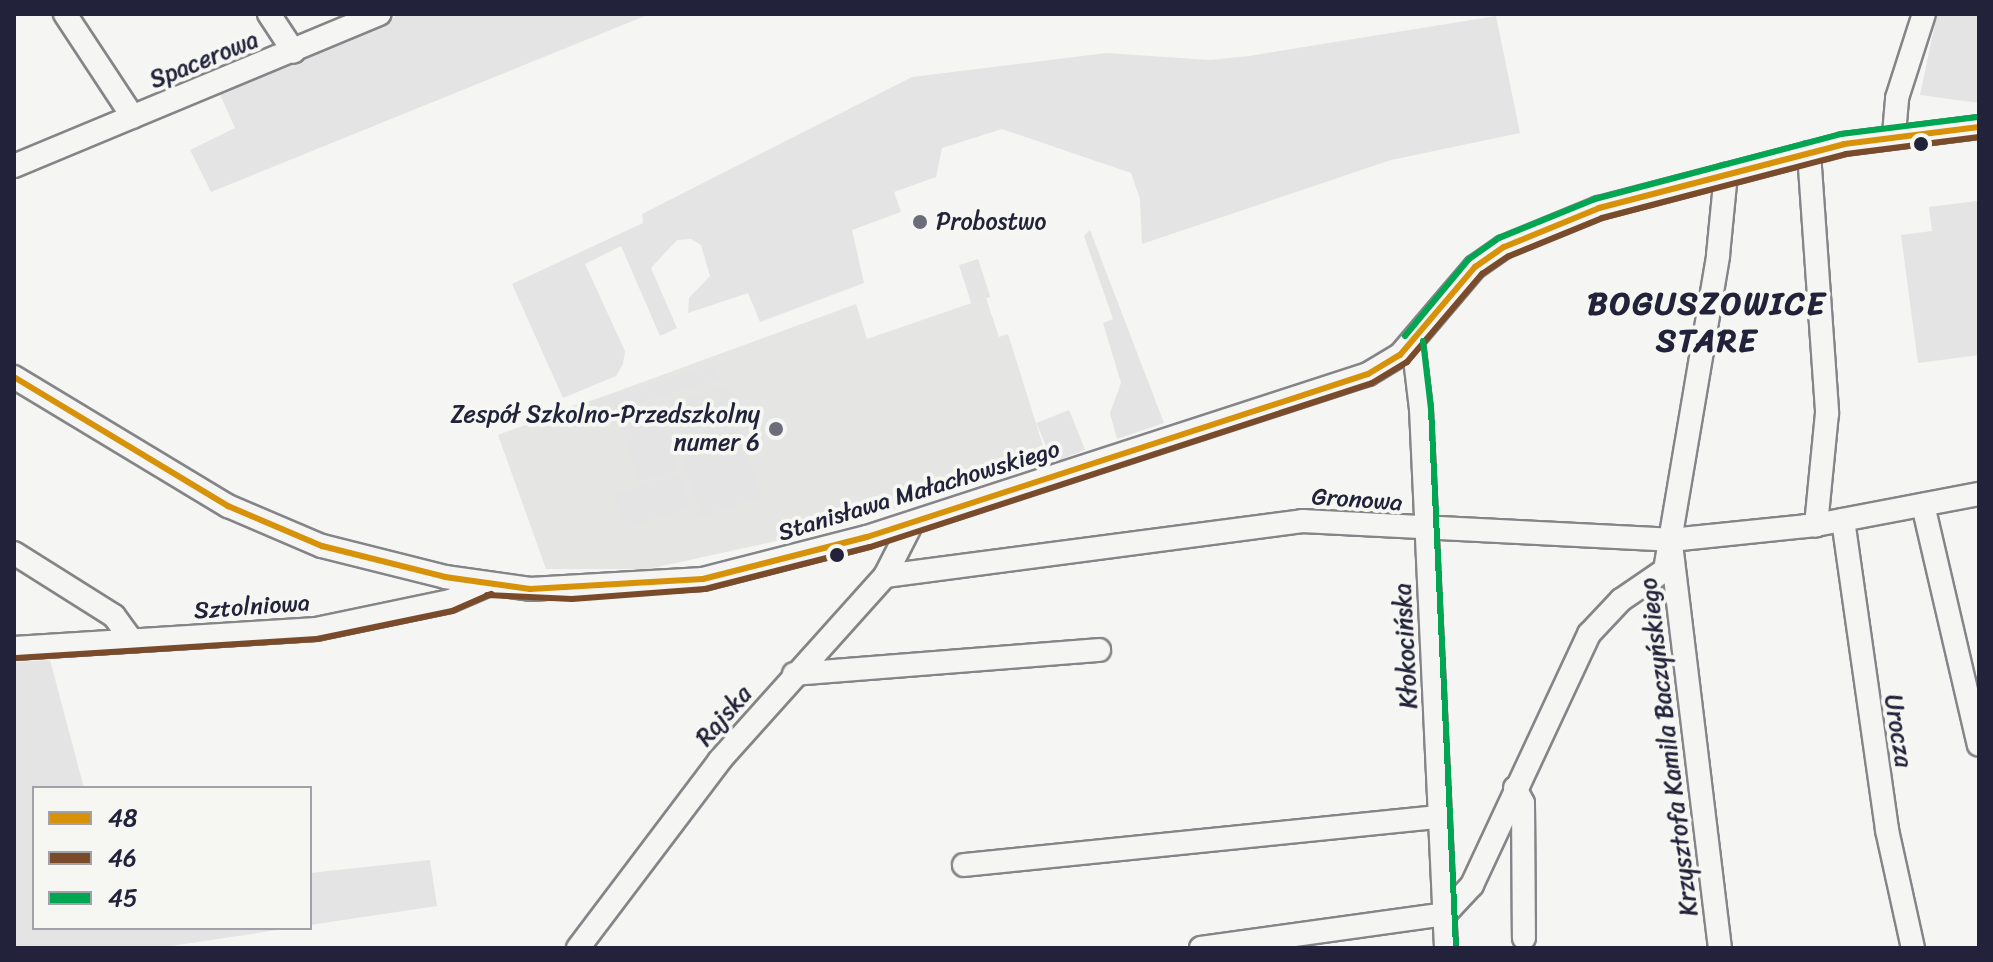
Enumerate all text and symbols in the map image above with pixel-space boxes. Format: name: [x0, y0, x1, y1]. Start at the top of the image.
street label: Spacerowa: [146, 25, 262, 95]
unlabelled marker: [1913, 136, 1929, 152]
place label: Probostwo: [936, 208, 1046, 236]
marker: Probostwo: [911, 213, 929, 231]
district label: BOGUSZOWICE STARE: [1589, 286, 1825, 361]
place label: Zespół Szkolno-Przedszkolny numer 6: [450, 401, 760, 457]
marker: Zespół Szkolno-Przedszkolny numer 6: [767, 420, 785, 438]
street label: Stanisława Małachowskiego: [775, 434, 1063, 548]
street label: Gronowa: [1311, 482, 1403, 518]
unlabelled marker: [829, 547, 845, 563]
street label: Krzysztofa Kamila Baczyńskiego: [1634, 576, 1704, 918]
street label: Kłokocińska: [1388, 582, 1424, 710]
street label: Sztolniowa: [193, 589, 311, 625]
street label: Rajska: [690, 680, 758, 752]
street label: Urocza: [1878, 693, 1918, 769]
legend: [32, 786, 312, 930]
text: 48: [108, 797, 137, 839]
text: 46: [108, 837, 137, 879]
text: 45: [108, 877, 138, 919]

